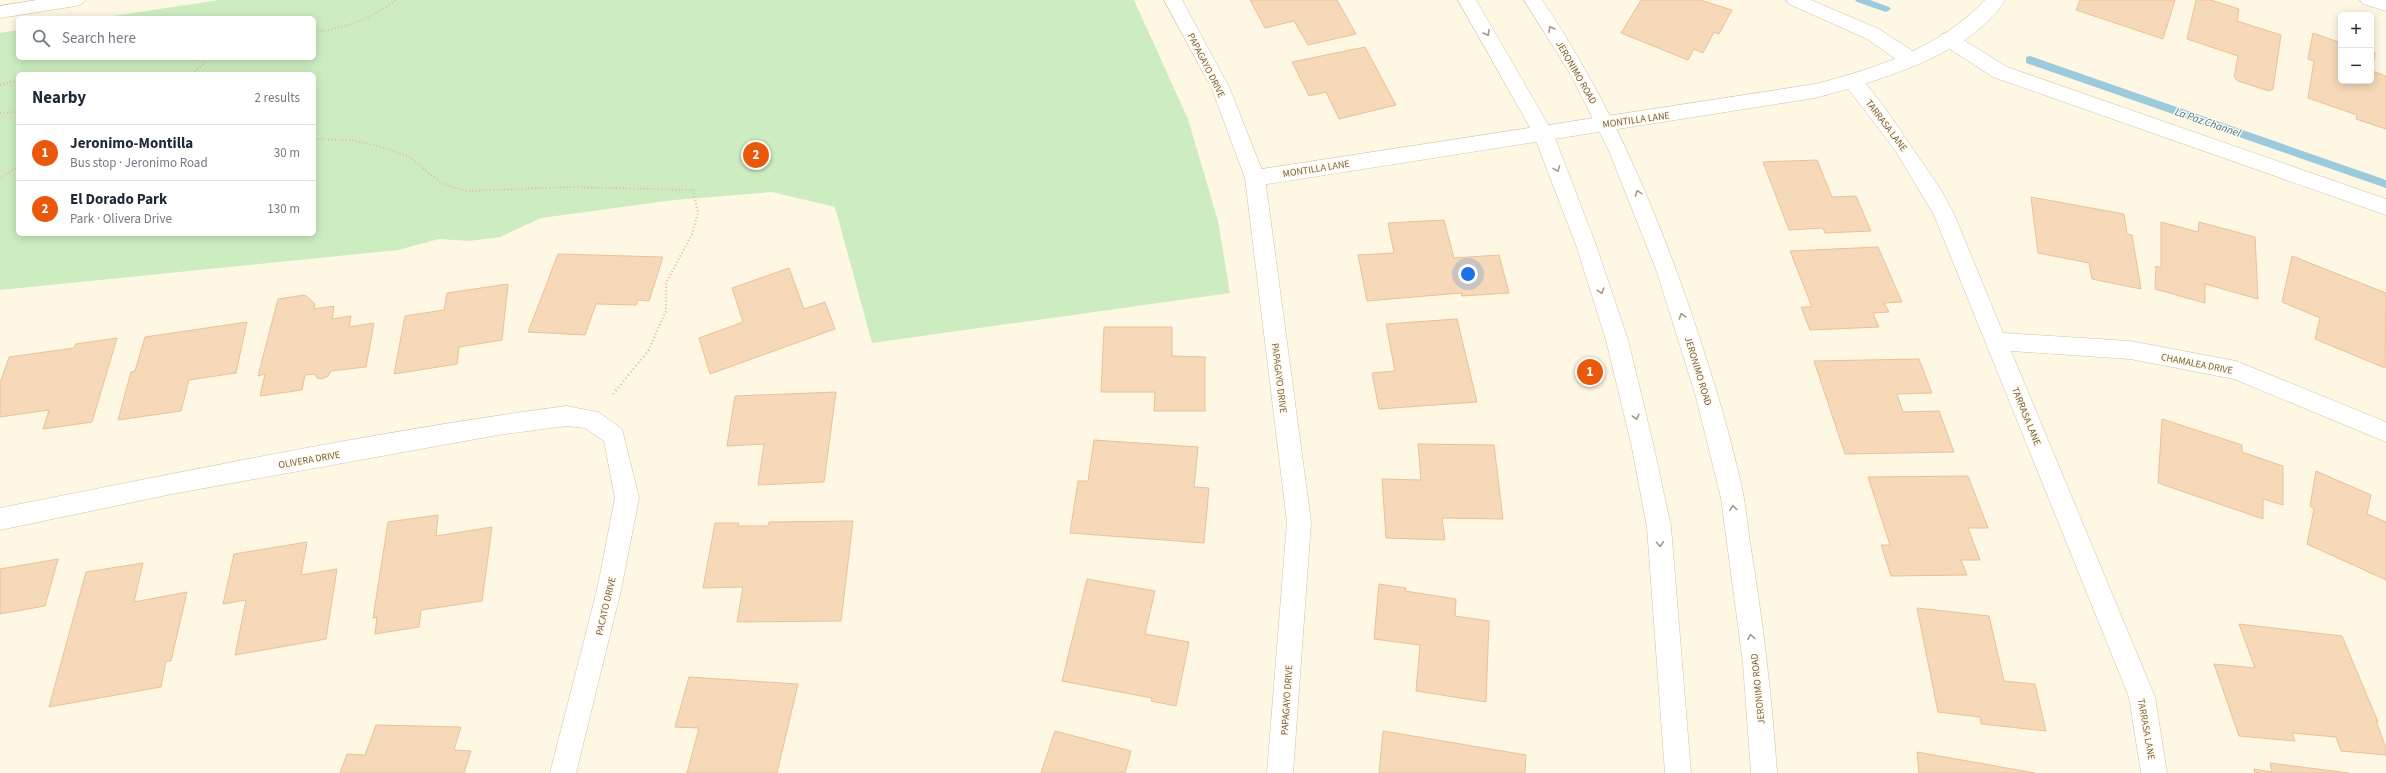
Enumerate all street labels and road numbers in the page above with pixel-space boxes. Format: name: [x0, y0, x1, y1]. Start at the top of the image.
street label: PAPAGAYO DRIVE: [1184, 31, 1228, 100]
street label: JERONIMO ROAD: [1552, 38, 1600, 107]
street label: TARRASA LANE: [1862, 97, 1910, 155]
street label: MONTILLA LANE: [1602, 108, 1671, 132]
street label: MONTILLA LANE: [1282, 157, 1351, 181]
street label: JERONIMO ROAD: [1681, 335, 1715, 407]
street label: PAPAGAYO DRIVE: [1268, 342, 1290, 414]
street label: CHAMALEA DRIVE: [2160, 350, 2234, 378]
street label: TARRASA LANE: [2008, 385, 2044, 448]
street label: OLIVERA DRIVE: [277, 448, 341, 472]
street label: PACATO DRIVE: [592, 576, 620, 637]
street label: JERONIMO ROAD: [1747, 653, 1769, 725]
street label: PAPAGAYO DRIVE: [1278, 664, 1296, 736]
street label: TARRASA LANE: [2134, 697, 2158, 761]

